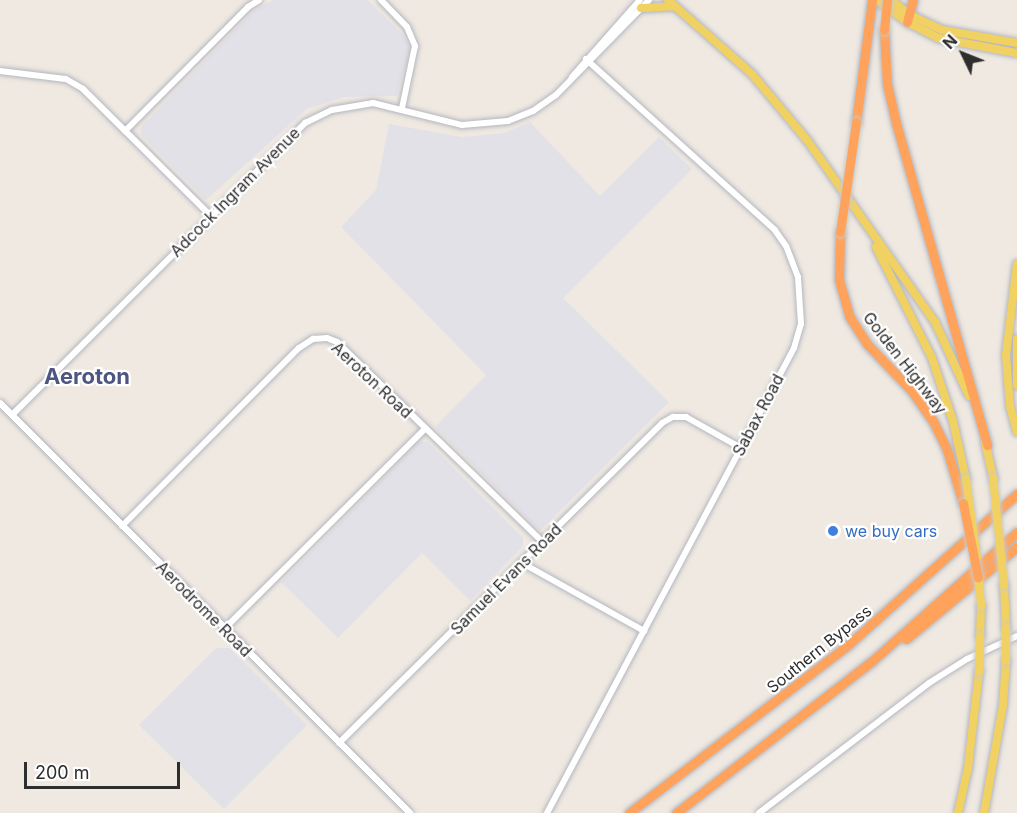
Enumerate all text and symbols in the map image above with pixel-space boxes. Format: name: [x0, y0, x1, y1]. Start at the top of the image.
north arrow: [933, 24, 993, 84]
text: N: [938, 30, 961, 53]
street label: Adcock Ingram Avenue: [166, 123, 304, 261]
street label: Golden Highway: [859, 308, 951, 418]
street label: Aeroton Road: [328, 338, 416, 422]
district label: Aeroton: [44, 364, 130, 390]
street label: Sabax Road: [728, 371, 788, 459]
street label: Samuel Evans Road: [447, 520, 565, 638]
place label: we buy cars: [845, 521, 937, 541]
marker: we buy cars: [826, 524, 840, 538]
street label: Aerodrome Road: [152, 557, 256, 661]
street label: Southern Bypass: [763, 601, 875, 697]
scale bar: [27, 750, 183, 788]
text: 200 m: [35, 762, 90, 783]

